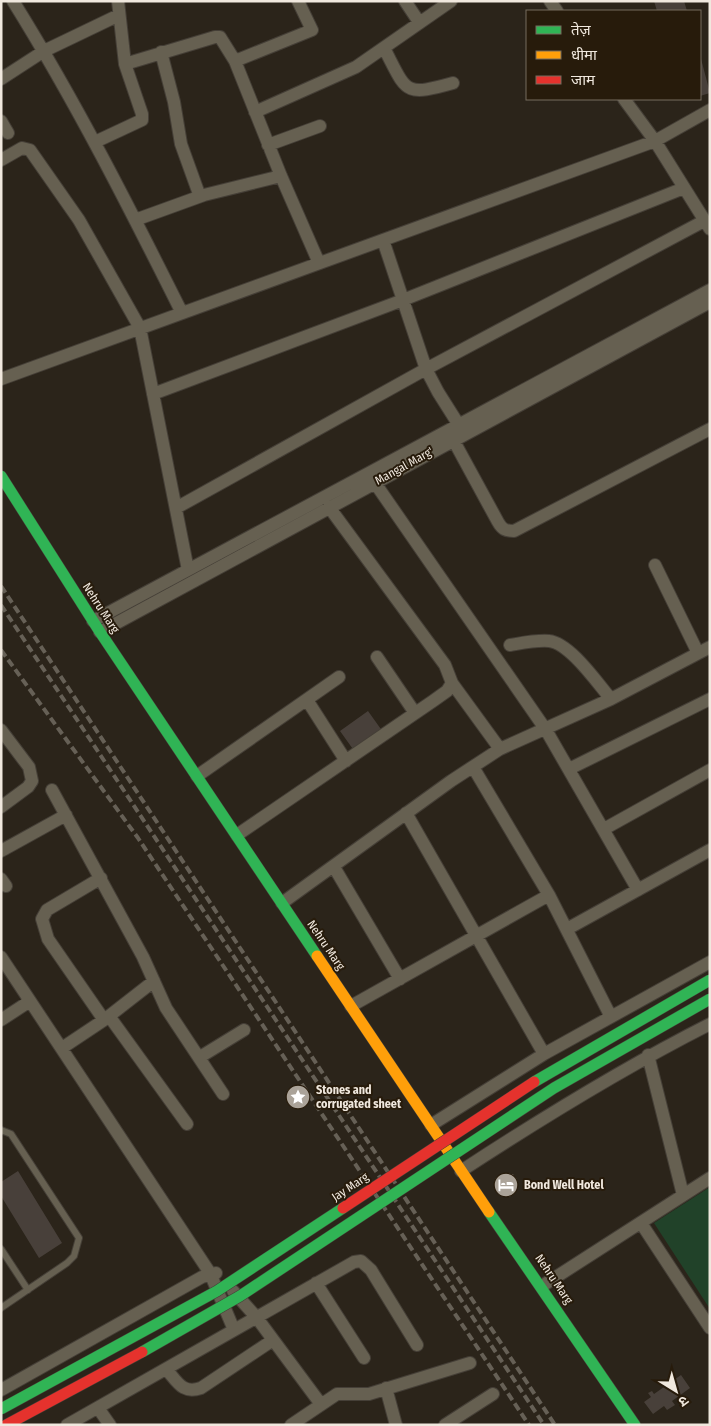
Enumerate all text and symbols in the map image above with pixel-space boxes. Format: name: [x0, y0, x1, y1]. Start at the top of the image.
legend: [526, 10, 701, 100]
text: तेज़: [571, 21, 592, 39]
text: धीमा: [571, 46, 598, 64]
text: जाम: [571, 71, 596, 89]
street label: Mangal Marg': [372, 444, 436, 488]
street label: Nehru Marg: [80, 580, 123, 636]
street label: Nehru Marg: [304, 917, 348, 973]
place label: Stones and corrugated sheet: [316, 1083, 402, 1111]
place icon: Stones and corrugated sheet: [285, 1084, 311, 1110]
street label: Jay Marg: [329, 1169, 371, 1204]
hotel icon: Bond Well Hotel: [493, 1172, 519, 1198]
place label: Bond Well Hotel: [524, 1178, 604, 1192]
street label: Nehru Marg: [532, 1251, 576, 1307]
north arrow: [651, 1366, 701, 1416]
text: उ: [674, 1392, 692, 1411]

